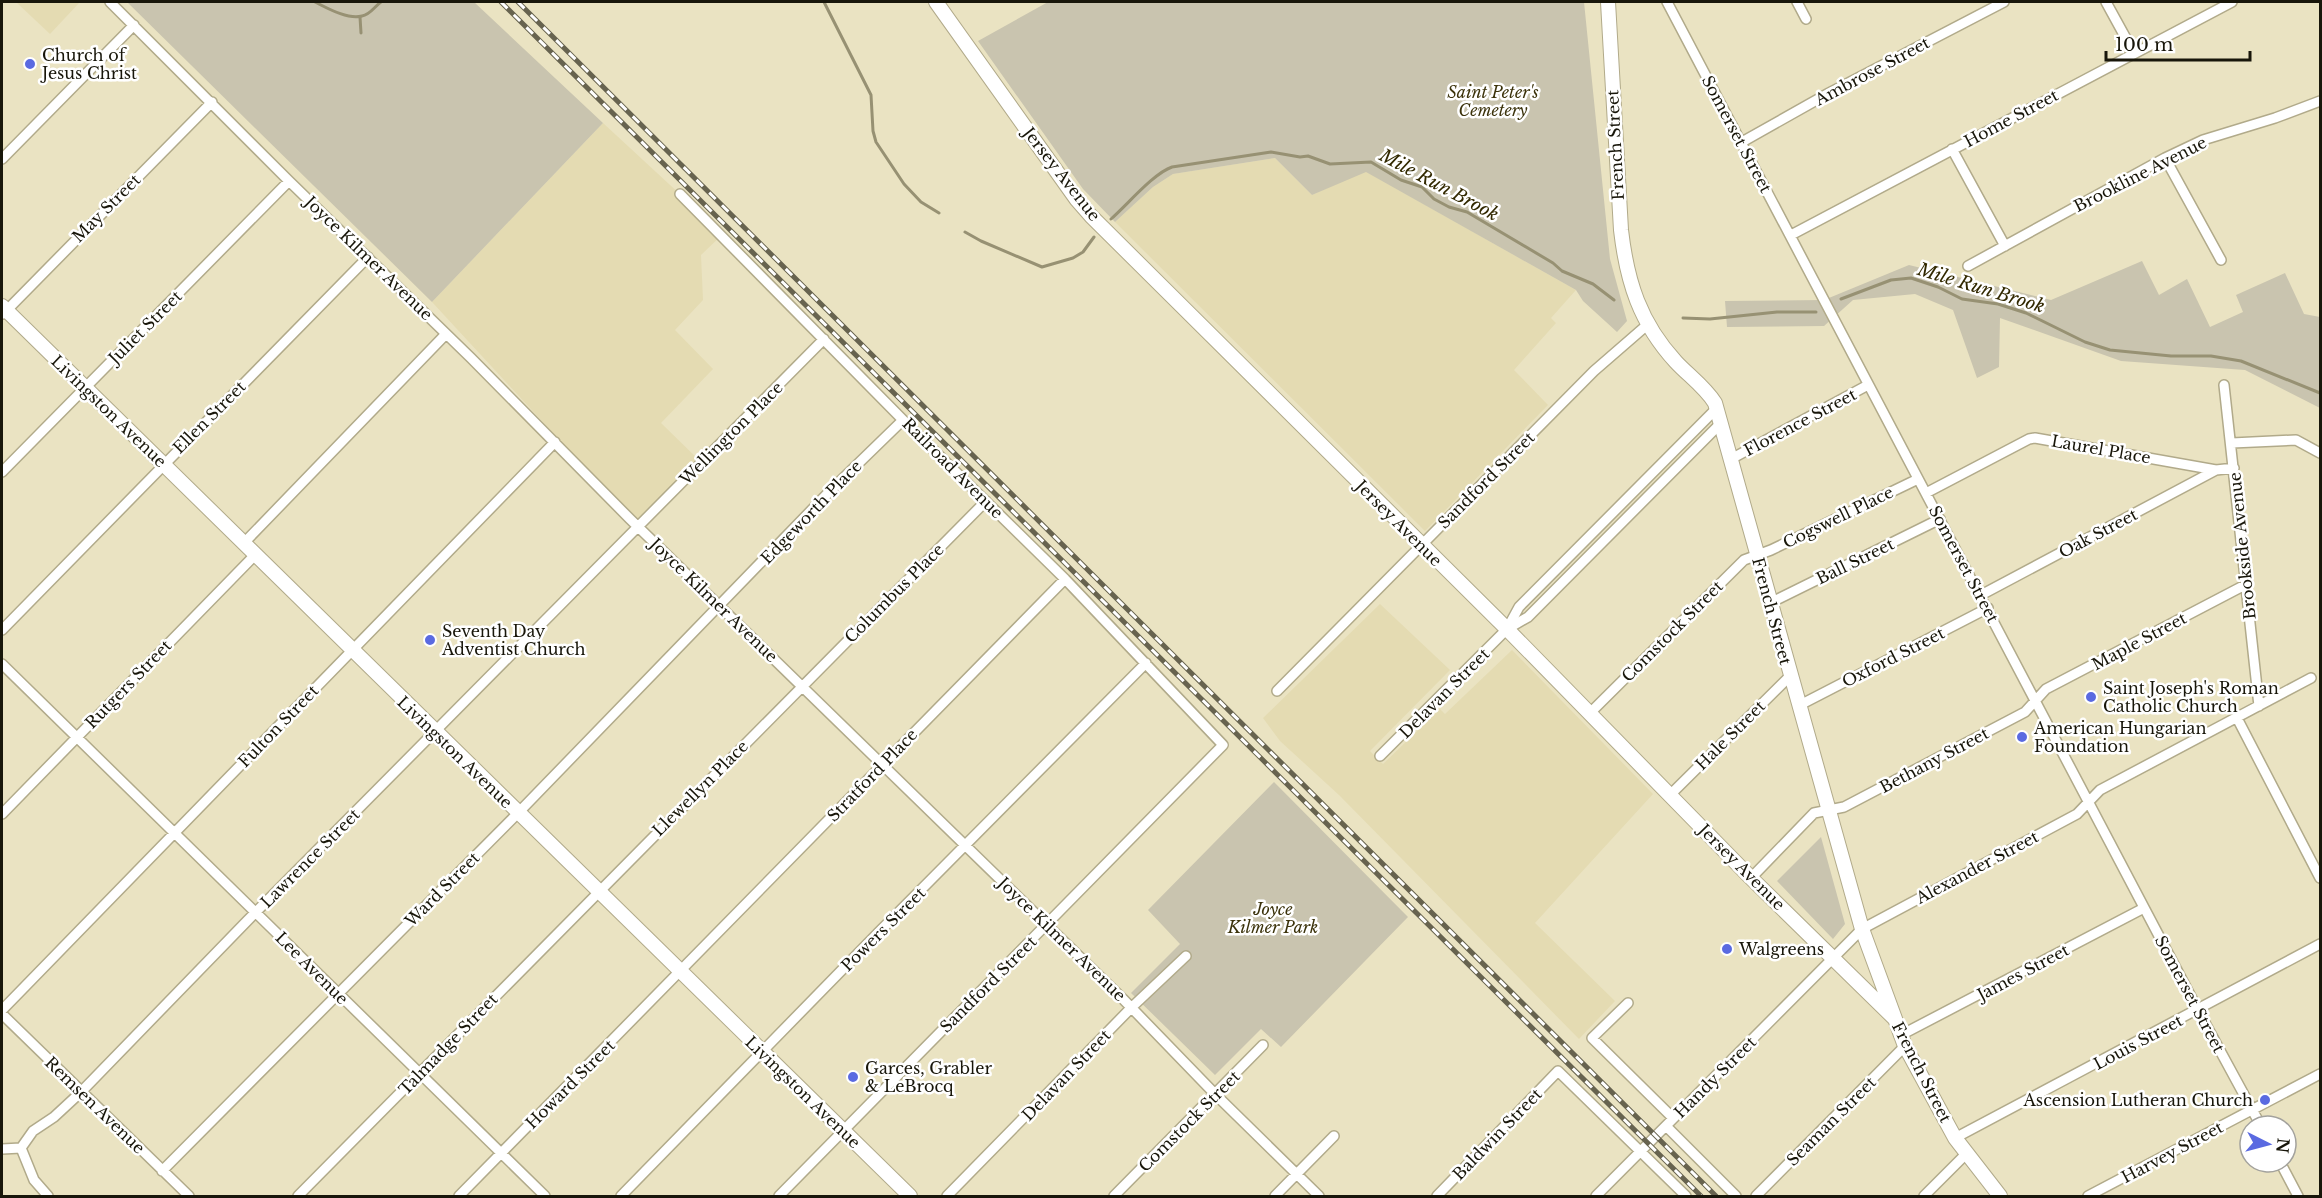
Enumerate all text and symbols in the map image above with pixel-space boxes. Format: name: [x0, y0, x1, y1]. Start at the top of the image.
scale bar: [2106, 24, 2250, 62]
street label: Ambrose Street: [1810, 32, 1933, 110]
text: 100 m: [2115, 34, 2173, 56]
place label: Church of Jesus Christ: [40, 45, 137, 83]
marker: Church of Jesus Christ: [23, 57, 37, 71]
street label: Somerset Street: [1698, 72, 1776, 196]
park label: Saint Peter's Cemetery: [1447, 82, 1539, 120]
street label: Home Street: [1960, 85, 2062, 151]
street label: French Street: [1602, 89, 1628, 201]
street label: Jersey Avenue: [1018, 122, 1105, 225]
street label: Brookline Avenue: [2070, 132, 2210, 216]
water label: Mile Run Brook: [1375, 144, 1502, 226]
street label: May Street: [68, 170, 144, 246]
street label: Joyce Kilmer Avenue: [300, 190, 437, 324]
water label: Mile Run Brook: [1914, 258, 2047, 318]
street label: Juliet Street: [103, 286, 186, 369]
street label: Livingston Avenue: [47, 351, 171, 471]
street label: Ellen Street: [168, 376, 250, 458]
street label: Wellington Place: [674, 377, 787, 490]
street label: Florence Street: [1740, 384, 1860, 460]
street label: Railroad Avenue: [898, 413, 1008, 523]
street label: Sandford Street: [1433, 427, 1539, 533]
street label: Laurel Place: [2050, 430, 2152, 468]
street label: Edgeworth Place: [756, 456, 866, 568]
street label: Brookside Avenue: [2224, 471, 2260, 621]
street label: Jersey Avenue: [1350, 474, 1446, 570]
street label: Cogswell Place: [1780, 482, 1896, 552]
street label: Somerset Street: [1925, 502, 2003, 626]
street label: Oak Street: [2055, 504, 2141, 562]
street label: Joyce Kilmer Avenue: [645, 532, 782, 666]
street label: Ball Street: [1813, 534, 1897, 588]
street label: Columbus Place: [840, 539, 948, 647]
street label: French Street: [1748, 555, 1796, 667]
street label: Comstock Street: [1617, 576, 1727, 686]
street label: Maple Street: [2088, 608, 2190, 674]
place label: Seventh Day Adventist Church: [441, 621, 585, 659]
street label: Oxford Street: [1838, 623, 1948, 691]
marker: Seventh Day Adventist Church: [423, 633, 437, 647]
street label: Rutgers Street: [81, 635, 175, 733]
street label: Delavan Street: [1395, 644, 1493, 742]
place label: Saint Joseph's Roman Catholic Church: [2103, 678, 2279, 716]
street label: Fulton Street: [234, 681, 322, 771]
marker: Saint Joseph's Roman Catholic Church: [2084, 690, 2098, 704]
street label: Livingston Avenue: [393, 692, 517, 812]
street label: Hale Street: [1691, 696, 1769, 774]
place label: American Hungarian Foundation: [2033, 718, 2206, 756]
street label: Bethany Street: [1876, 723, 1992, 797]
street label: Stratford Place: [823, 724, 921, 826]
marker: American Hungarian Foundation: [2015, 730, 2029, 744]
street label: Llewellyn Place: [648, 736, 752, 840]
street label: Lawrence Street: [256, 804, 364, 912]
street label: Jersey Avenue: [1693, 818, 1789, 914]
street label: Alexander Street: [1911, 826, 2042, 908]
street label: Ward Street: [400, 848, 483, 931]
street label: Joyce Kilmer Avenue: [993, 871, 1130, 1005]
street label: Powers Street: [837, 883, 929, 975]
park label: Joyce Kilmer Park: [1227, 899, 1318, 937]
street label: Lee Avenue: [271, 927, 353, 1009]
street label: Sandford Street: [935, 931, 1041, 1037]
street label: Somerset Street: [2151, 932, 2229, 1056]
place label: Walgreens: [1738, 939, 1824, 959]
street label: James Street: [1972, 939, 2072, 1005]
marker: Walgreens: [1720, 942, 1734, 956]
street label: Talmadge Street: [394, 989, 502, 1099]
street label: Louis Street: [2090, 1010, 2186, 1074]
street label: French Street: [1888, 1018, 1956, 1126]
street label: Delavan Street: [1017, 1025, 1115, 1125]
street label: Livingston Avenue: [741, 1032, 865, 1152]
street label: Handy Street: [1670, 1032, 1760, 1122]
street label: Howard Street: [521, 1035, 619, 1133]
street label: Remsen Avenue: [41, 1052, 149, 1158]
place label: Garces, Grabler & LeBrocq: [865, 1058, 992, 1096]
street label: Comstock Street: [1134, 1066, 1244, 1176]
marker: Garces, Grabler & LeBrocq: [846, 1070, 860, 1084]
street label: Seaman Street: [1782, 1072, 1880, 1170]
street label: Baldwin Street: [1448, 1084, 1546, 1184]
place label: Ascension Lutheran Church: [2023, 1090, 2253, 1110]
marker: Ascension Lutheran Church: [2258, 1093, 2272, 1107]
north arrow: [2238, 1114, 2298, 1174]
street label: Harvey Street: [2118, 1117, 2226, 1187]
text: N: [2272, 1137, 2294, 1154]

